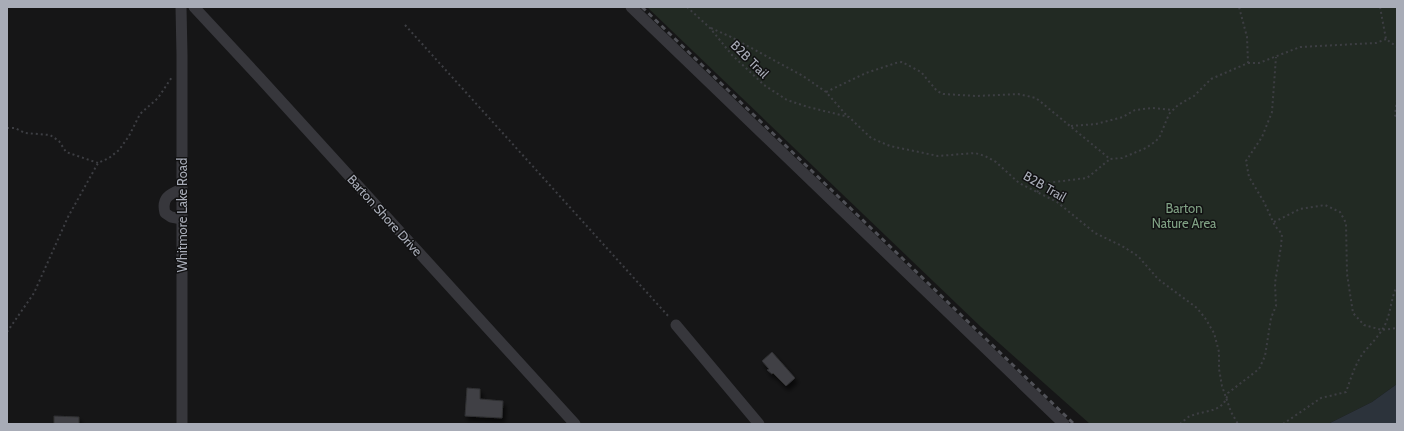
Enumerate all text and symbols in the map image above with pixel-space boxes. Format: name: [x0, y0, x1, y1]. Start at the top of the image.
street label: B2B Trail: [728, 37, 772, 81]
street label: Whitmore Lake Road: [174, 158, 190, 272]
street label: B2B Trail: [1021, 167, 1069, 205]
street label: Barton Shore Drive: [344, 171, 426, 259]
park label: Barton Nature Area: [1152, 200, 1217, 231]

